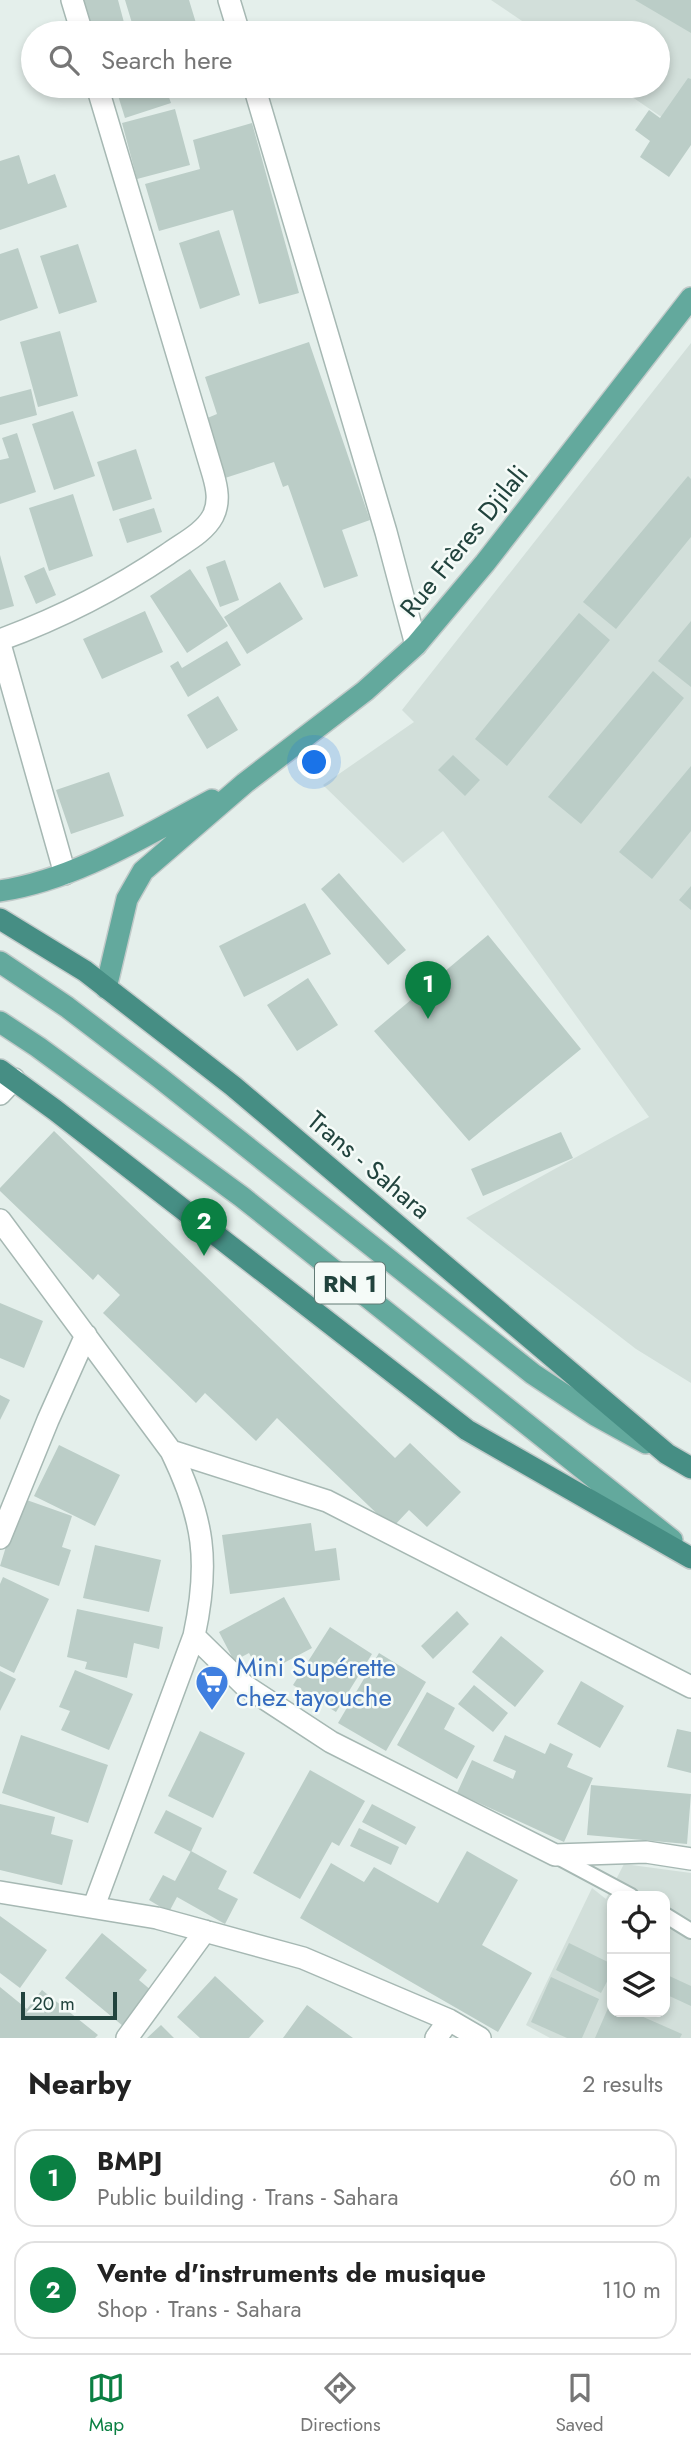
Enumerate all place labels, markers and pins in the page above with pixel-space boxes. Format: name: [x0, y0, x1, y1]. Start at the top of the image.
pin: 1: [405, 961, 451, 1019]
pin: 2: [181, 1198, 227, 1256]
place label: Mini Supérette chez tayouche: [236, 1648, 396, 1716]
supermarket icon: Mini Supérette chez tayouche: [193, 1663, 231, 1712]

